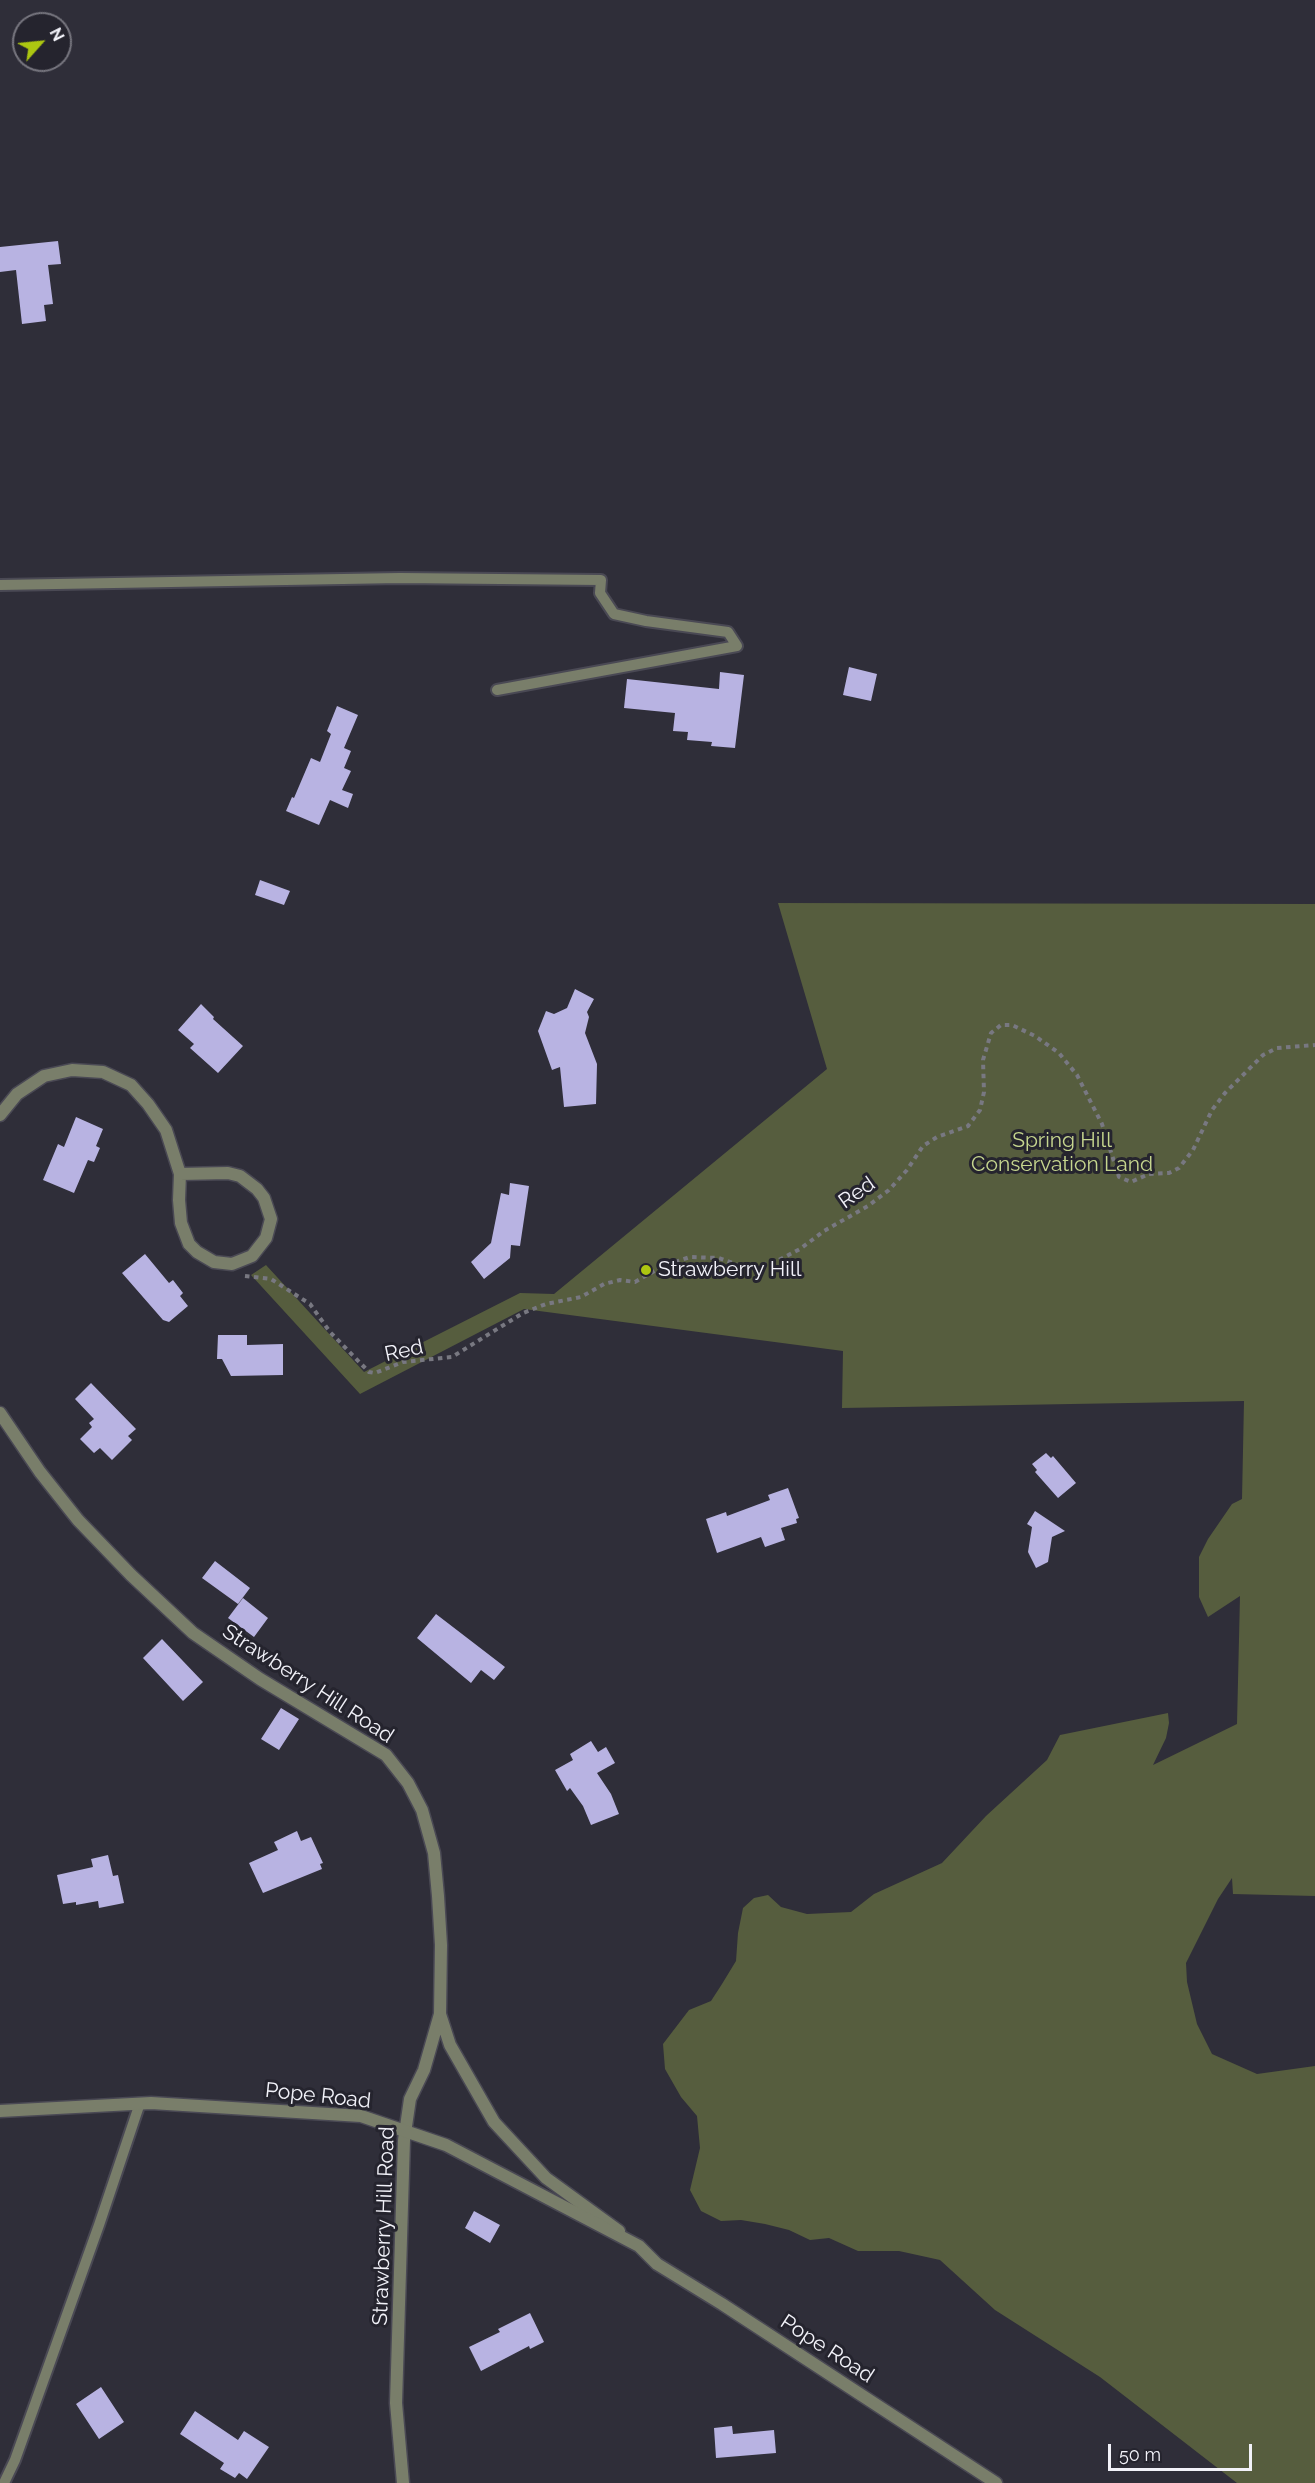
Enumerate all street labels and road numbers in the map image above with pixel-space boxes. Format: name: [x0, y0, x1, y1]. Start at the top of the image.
street label: Red: [834, 1172, 880, 1214]
street label: Red: [382, 1335, 426, 1367]
street label: Strawberry Hill Road: [218, 1619, 398, 1749]
street label: Pope Road: [264, 2078, 372, 2114]
street label: Strawberry Hill Road: [368, 2126, 400, 2326]
street label: Pope Road: [776, 2309, 878, 2389]

